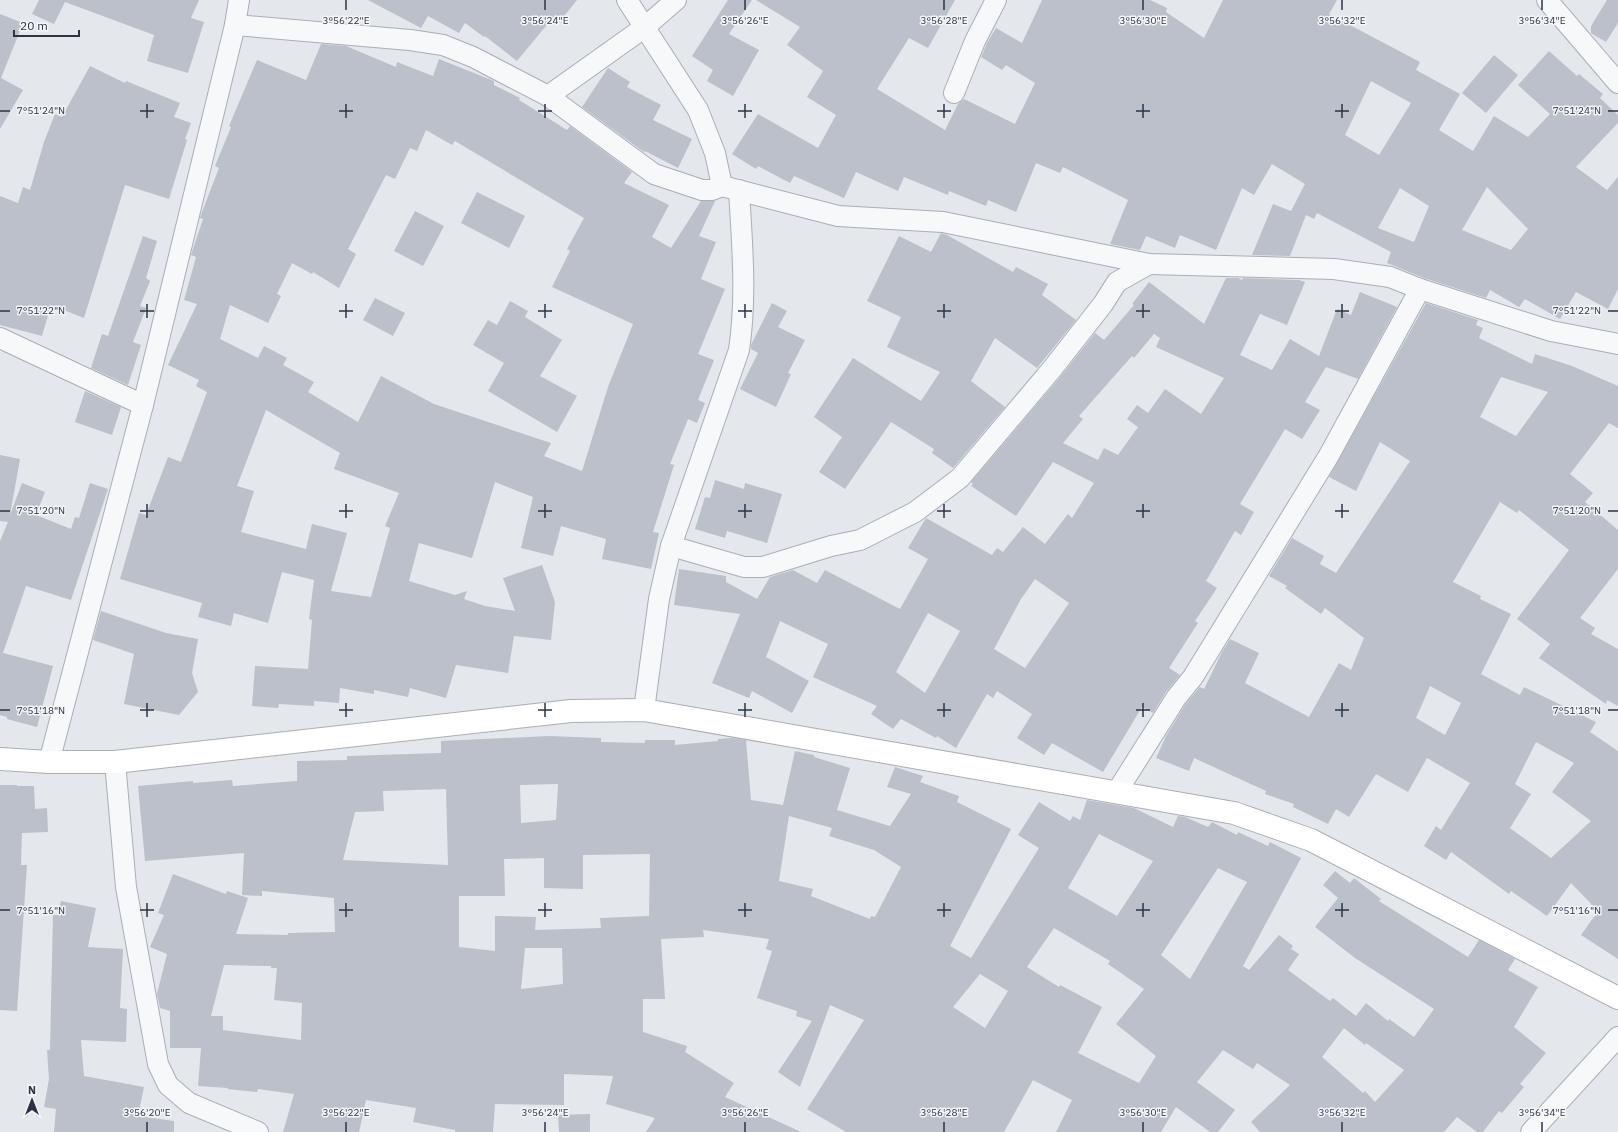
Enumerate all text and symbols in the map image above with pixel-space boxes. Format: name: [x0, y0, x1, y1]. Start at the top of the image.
scale bar: [14, 12, 79, 38]
text: 3°56'22"E: [322, 14, 370, 27]
text: 3°56'24"E: [521, 14, 569, 27]
text: 3°56'26"E: [721, 14, 769, 27]
text: 3°56'28"E: [920, 14, 968, 27]
text: 3°56'30"E: [1119, 14, 1167, 27]
text: 3°56'32"E: [1318, 14, 1366, 27]
text: 3°56'34"E: [1518, 14, 1566, 27]
text: 20 m: [20, 18, 48, 33]
text: 7°51'24"N: [17, 104, 65, 117]
text: 7°51'24"N: [1553, 104, 1601, 117]
text: 7°51'22"N: [17, 304, 65, 317]
text: 7°51'22"N: [1553, 304, 1601, 317]
text: 7°51'20"N: [17, 504, 65, 517]
text: 7°51'20"N: [1553, 504, 1601, 517]
text: 7°51'18"N: [17, 704, 65, 717]
text: 7°51'18"N: [1553, 704, 1601, 717]
text: 7°51'16"N: [17, 904, 65, 917]
text: 7°51'16"N: [1553, 904, 1601, 917]
north arrow: [12, 1080, 52, 1120]
text: N: [28, 1083, 36, 1097]
text: 3°56'20"E: [123, 1106, 171, 1119]
text: 3°56'22"E: [322, 1106, 370, 1119]
text: 3°56'24"E: [521, 1106, 569, 1119]
text: 3°56'26"E: [721, 1106, 769, 1119]
text: 3°56'28"E: [920, 1106, 968, 1119]
text: 3°56'30"E: [1119, 1106, 1167, 1119]
text: 3°56'32"E: [1318, 1106, 1366, 1119]
text: 3°56'34"E: [1518, 1106, 1566, 1119]

